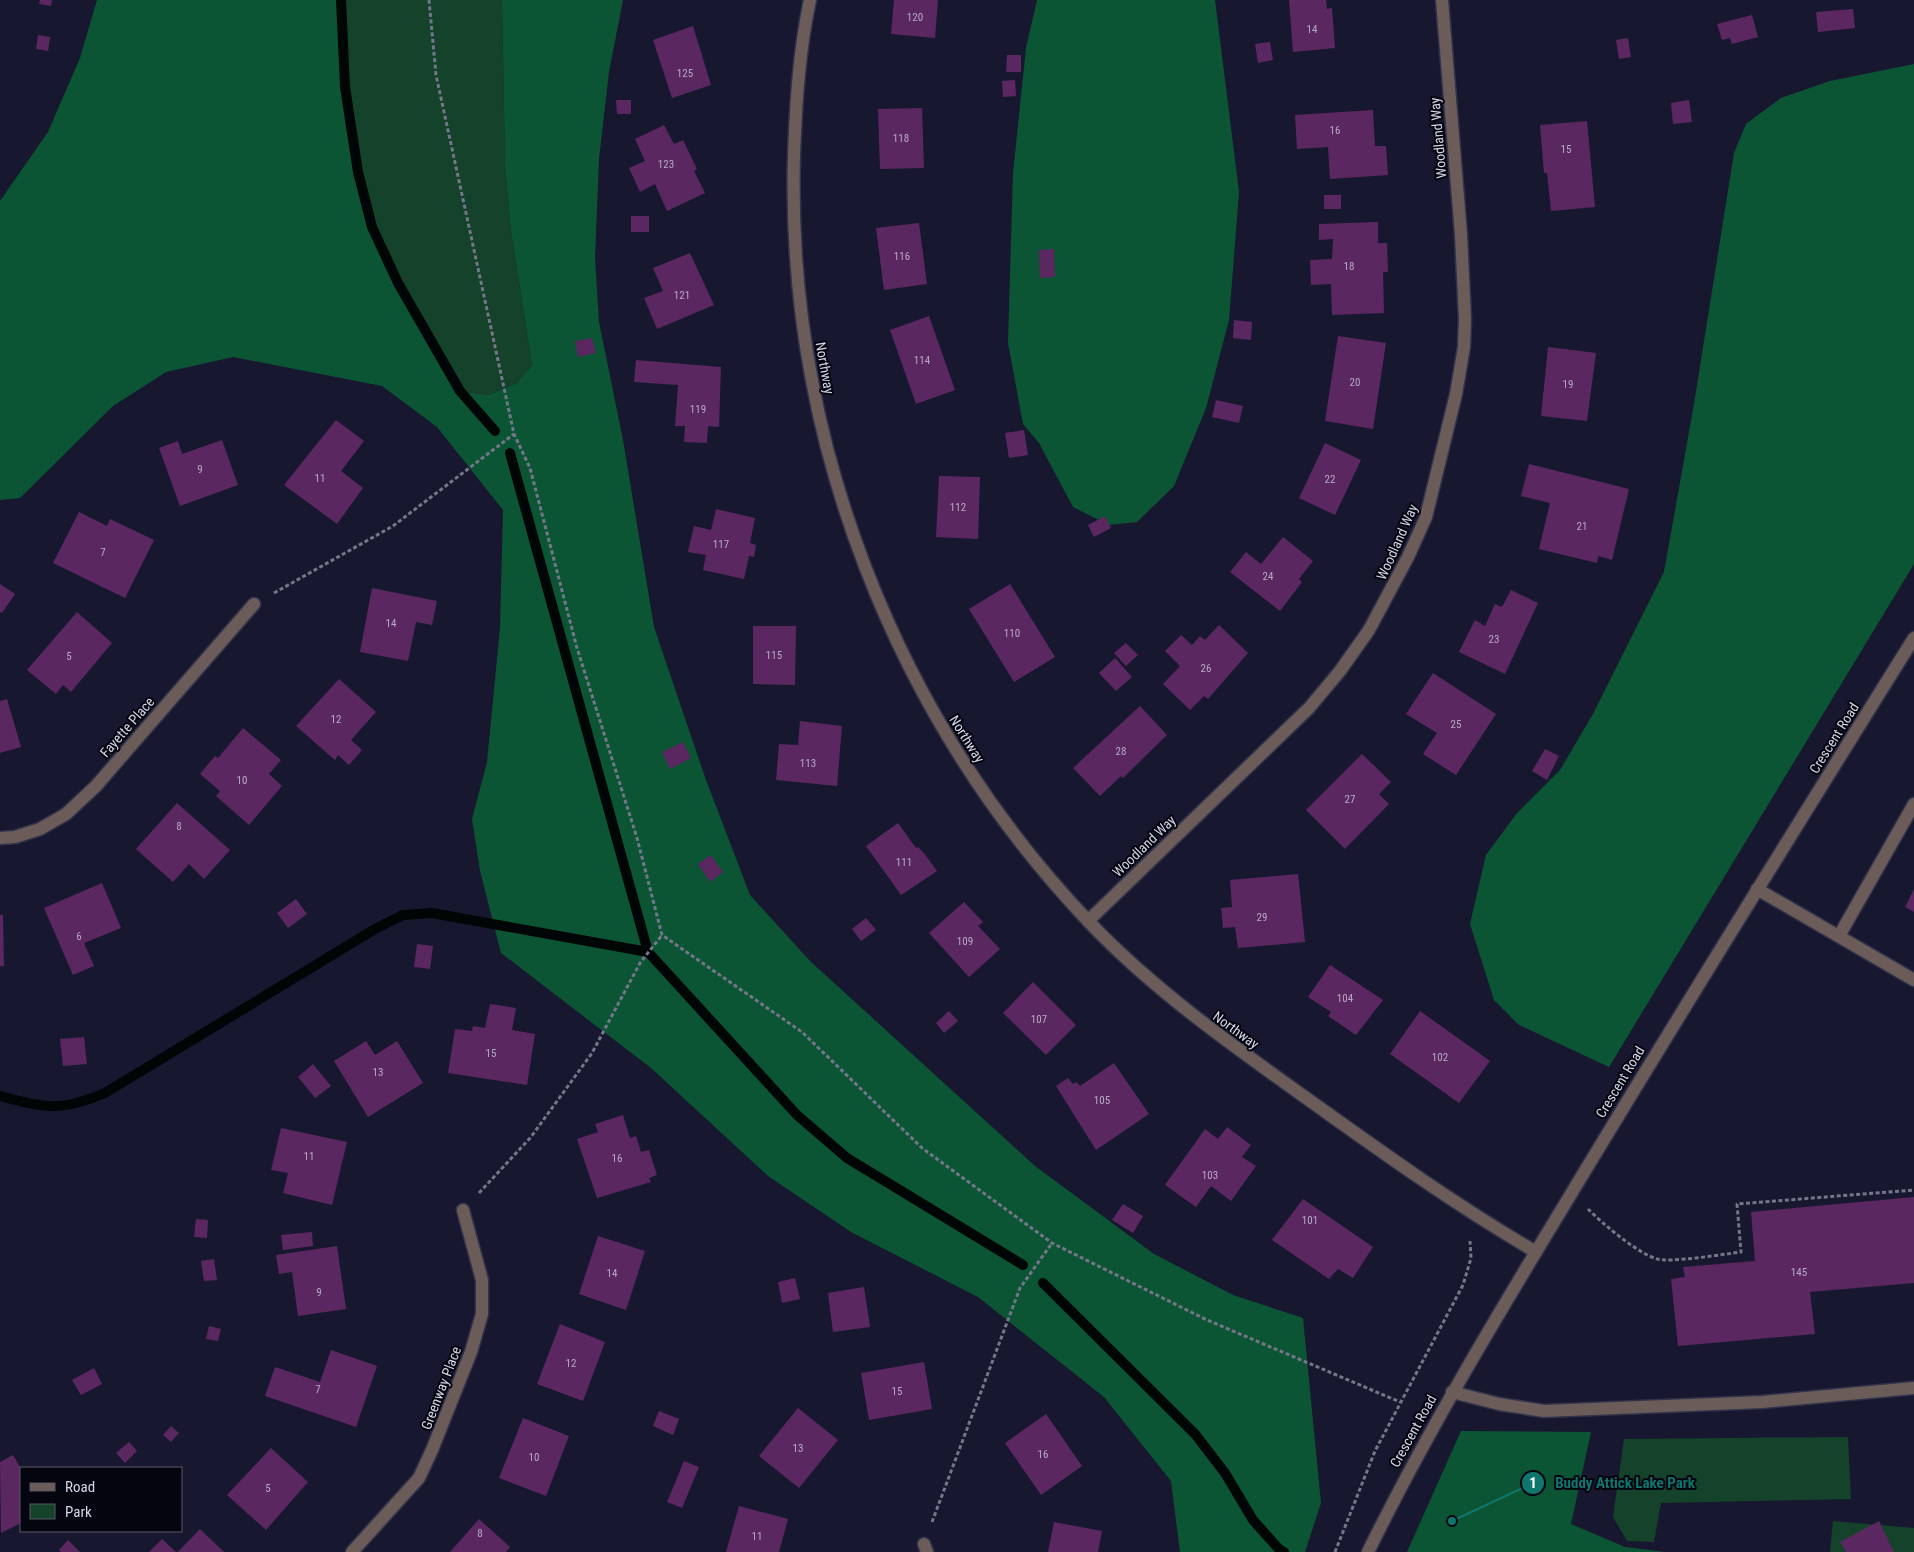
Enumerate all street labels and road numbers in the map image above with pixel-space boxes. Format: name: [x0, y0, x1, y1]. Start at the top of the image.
street label: Woodland Way: [1426, 97, 1450, 179]
street label: Northway: [813, 341, 837, 396]
street label: Woodland Way: [1373, 502, 1421, 582]
street label: Fayette Place: [97, 693, 158, 760]
street label: Crescent Road: [1806, 700, 1862, 776]
street label: Northway: [946, 712, 988, 766]
street label: Woodland Way: [1109, 812, 1179, 880]
street label: Northway: [1210, 1008, 1262, 1052]
street label: Crescent Road: [1592, 1043, 1648, 1121]
street label: Greenway Place: [418, 1344, 464, 1432]
street label: Crescent Road: [1387, 1392, 1439, 1470]

